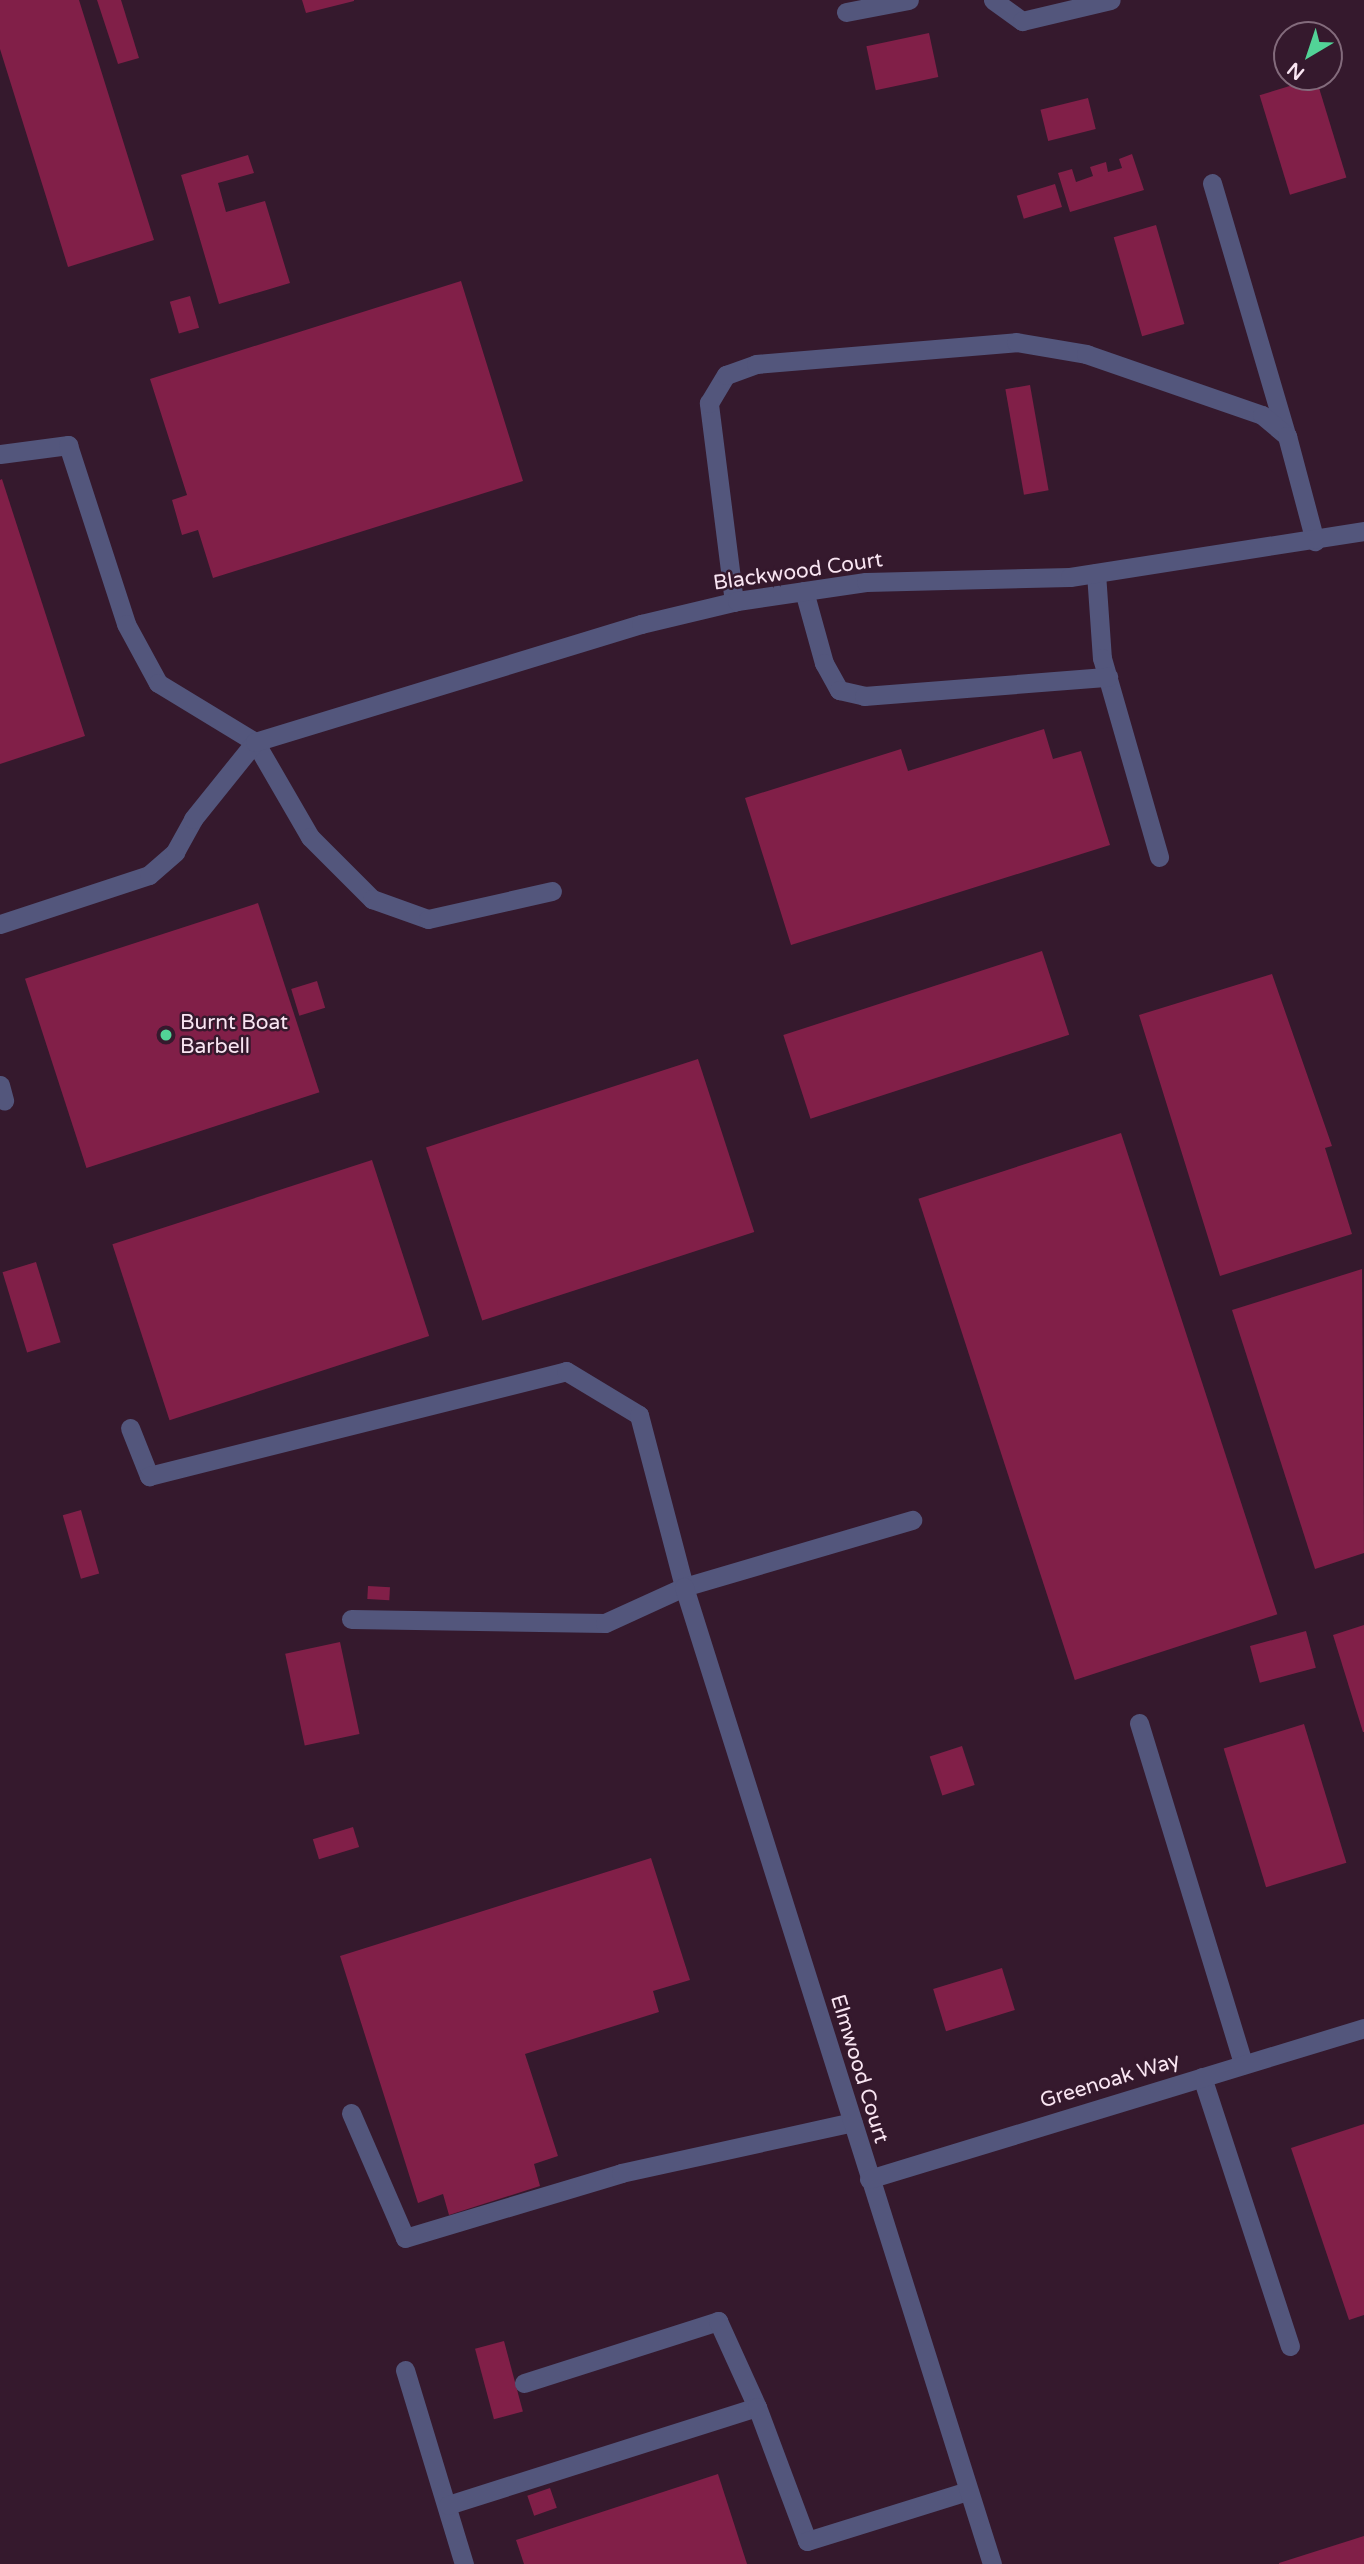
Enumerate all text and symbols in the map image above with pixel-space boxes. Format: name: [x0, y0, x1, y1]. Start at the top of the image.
north arrow: [1273, 21, 1343, 91]
text: N: [1283, 57, 1309, 84]
street label: Blackwood Court: [712, 548, 884, 596]
place label: Burnt Boat Barbell: [180, 1010, 288, 1060]
marker: Burnt Boat Barbell: [158, 1027, 174, 1043]
street label: Elmwood Court: [824, 1992, 894, 2146]
street label: Greenoak Way: [1037, 2048, 1183, 2114]

